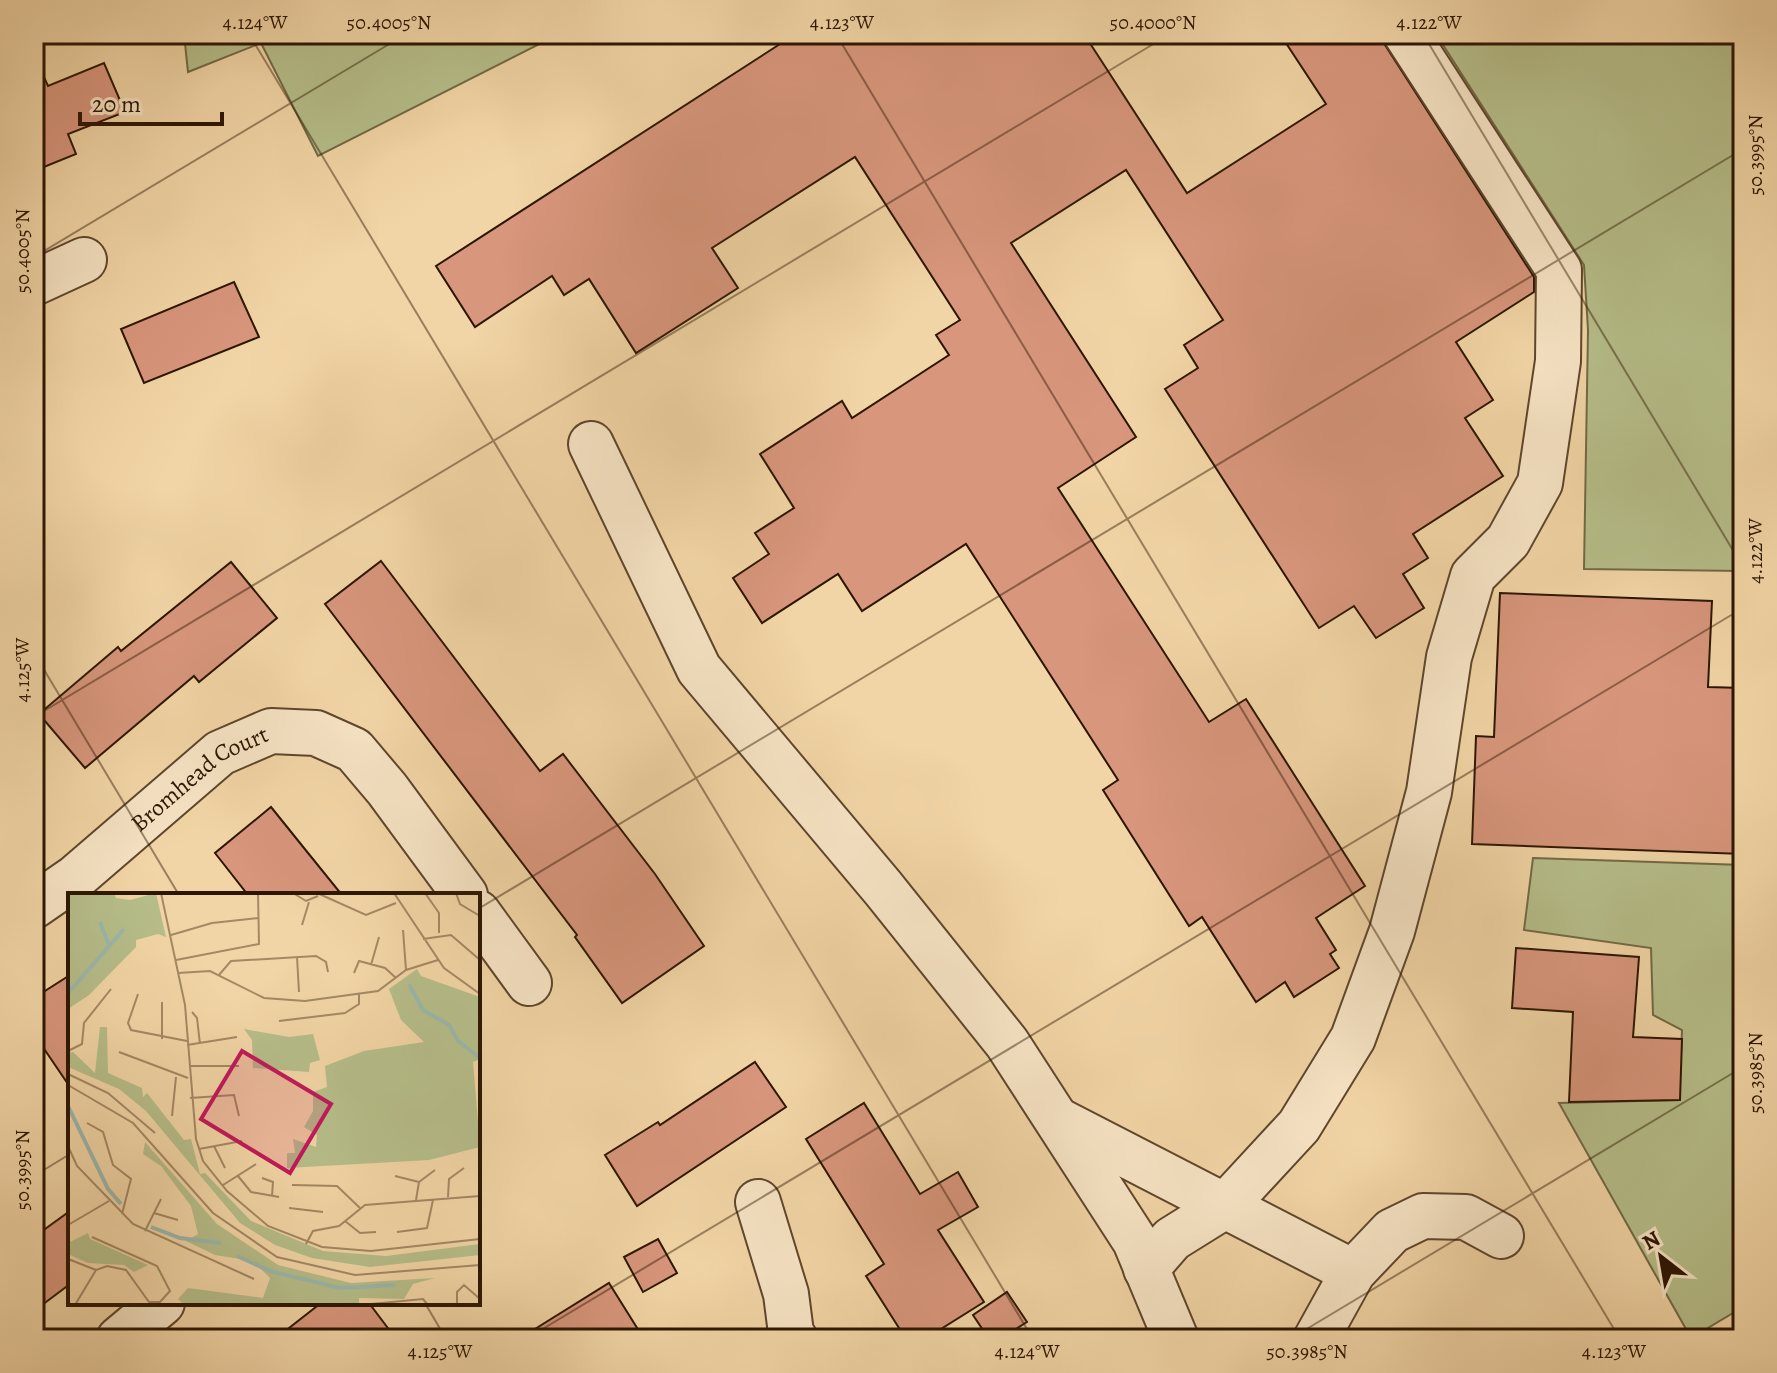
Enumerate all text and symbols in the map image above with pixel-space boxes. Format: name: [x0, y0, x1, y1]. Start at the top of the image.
text: 4.124°W: [222, 9, 288, 36]
text: 50.4005°N: [347, 9, 431, 36]
text: 4.123°W: [810, 9, 875, 36]
text: 50.4000°N: [1110, 9, 1196, 36]
text: 4.122°W: [1396, 9, 1462, 36]
scale bar: [80, 76, 222, 126]
text: 20 m: [92, 88, 141, 120]
text: 50.3995°N: [1742, 115, 1769, 195]
text: 50.4005°N: [9, 209, 36, 293]
text: 4.122°W: [1742, 518, 1769, 584]
text: 4.125°W: [9, 637, 36, 702]
street label: Bromhead Court: [124, 718, 273, 839]
inset map: [68, 893, 480, 1305]
text: 50.3985°N: [1742, 1032, 1769, 1114]
text: 50.3995°N: [9, 1130, 36, 1210]
north arrow: [1621, 1217, 1701, 1297]
text: N: [1637, 1224, 1666, 1258]
text: 4.125°W: [408, 1338, 473, 1365]
text: 4.124°W: [994, 1338, 1060, 1365]
text: 50.3985°N: [1266, 1338, 1348, 1365]
text: 4.123°W: [1582, 1338, 1647, 1365]

